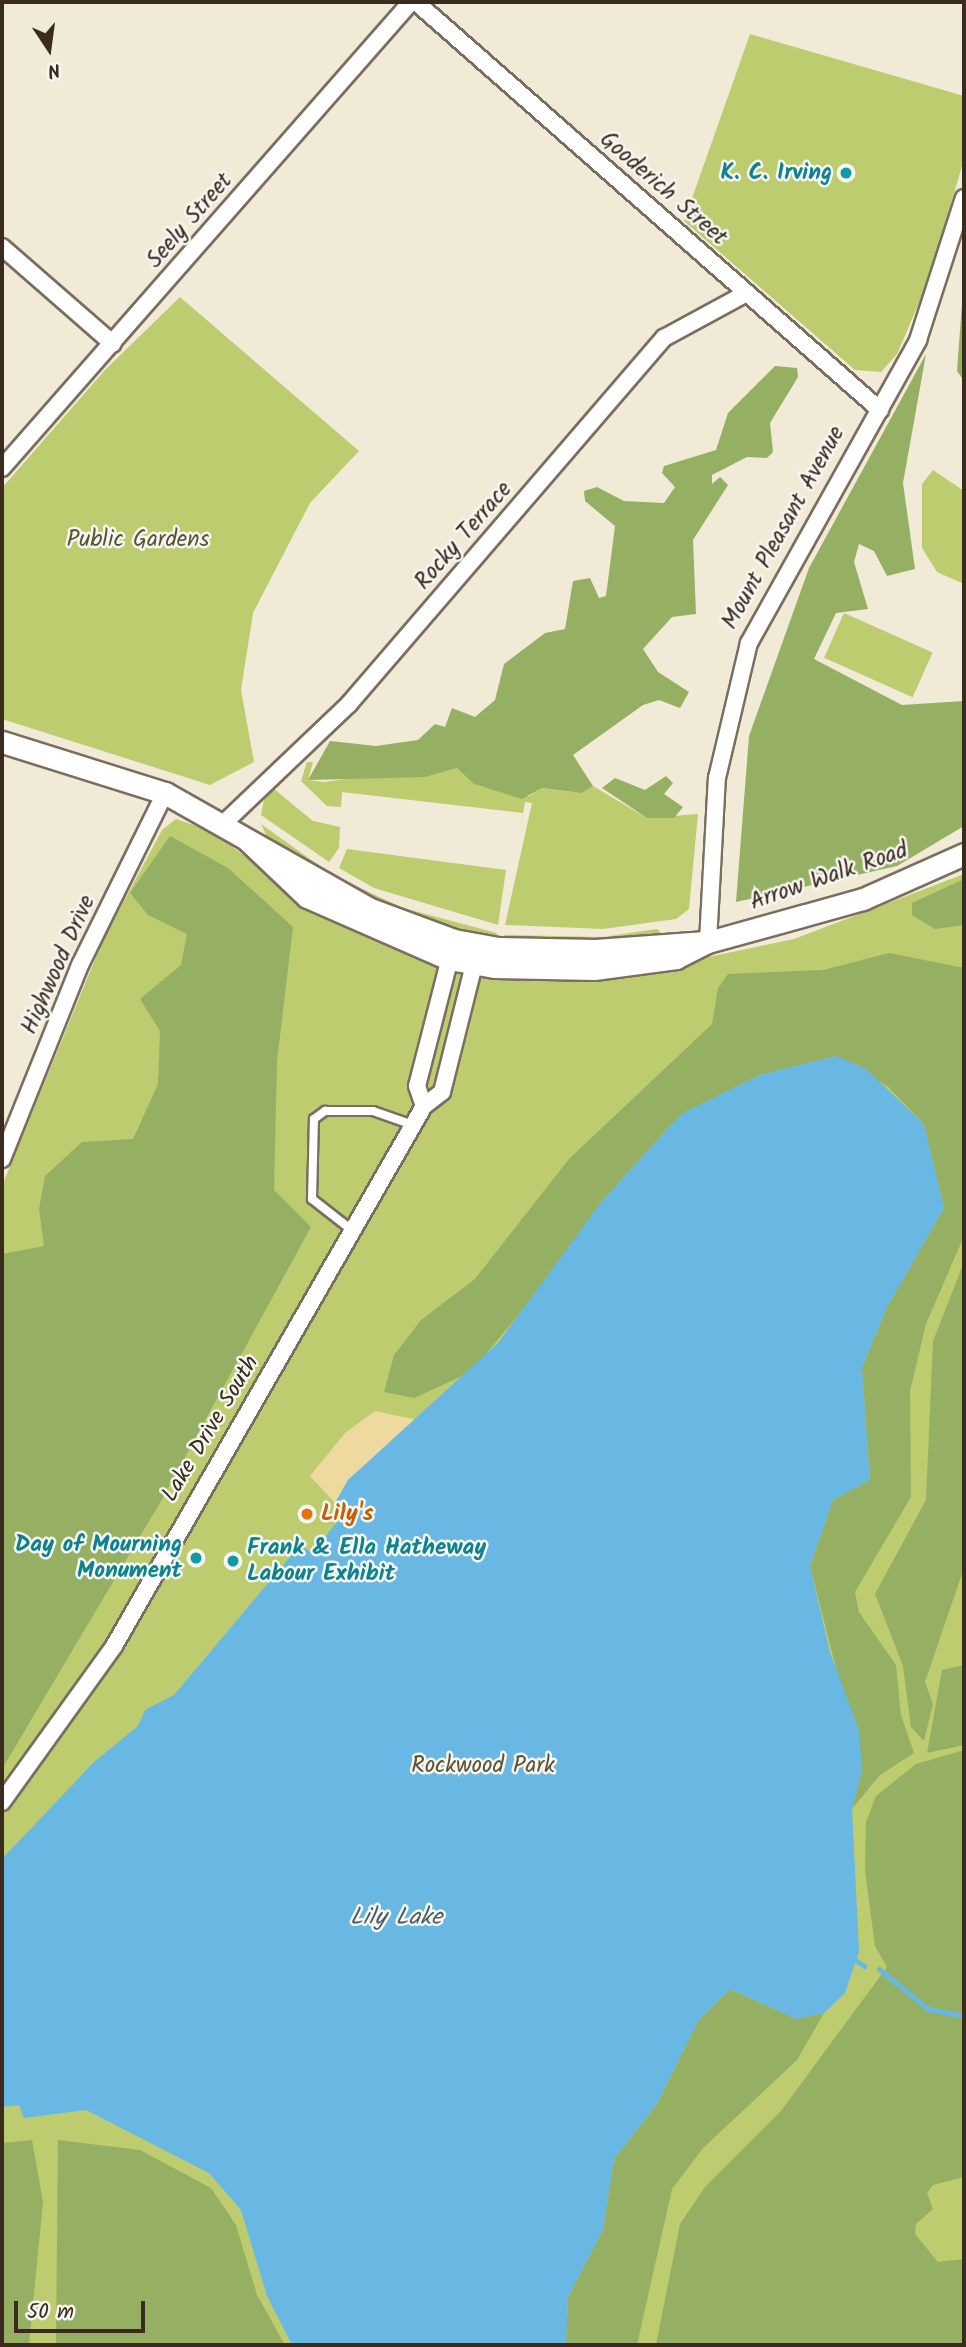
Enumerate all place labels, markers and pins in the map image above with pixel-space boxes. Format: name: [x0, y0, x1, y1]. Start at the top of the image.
place label: K. C. Irving: [720, 159, 832, 187]
marker: K. C. Irving: [838, 165, 854, 181]
place label: Lily's: [321, 1500, 373, 1528]
marker: Lily's: [299, 1506, 315, 1522]
place label: Day of Mourning Monument: [15, 1531, 182, 1585]
place label: Frank & Ella Hatheway Labour Exhibit: [247, 1534, 486, 1588]
marker: Day of Mourning Monument: [188, 1550, 204, 1566]
marker: Frank & Ella Hatheway Labour Exhibit: [225, 1553, 241, 1569]

